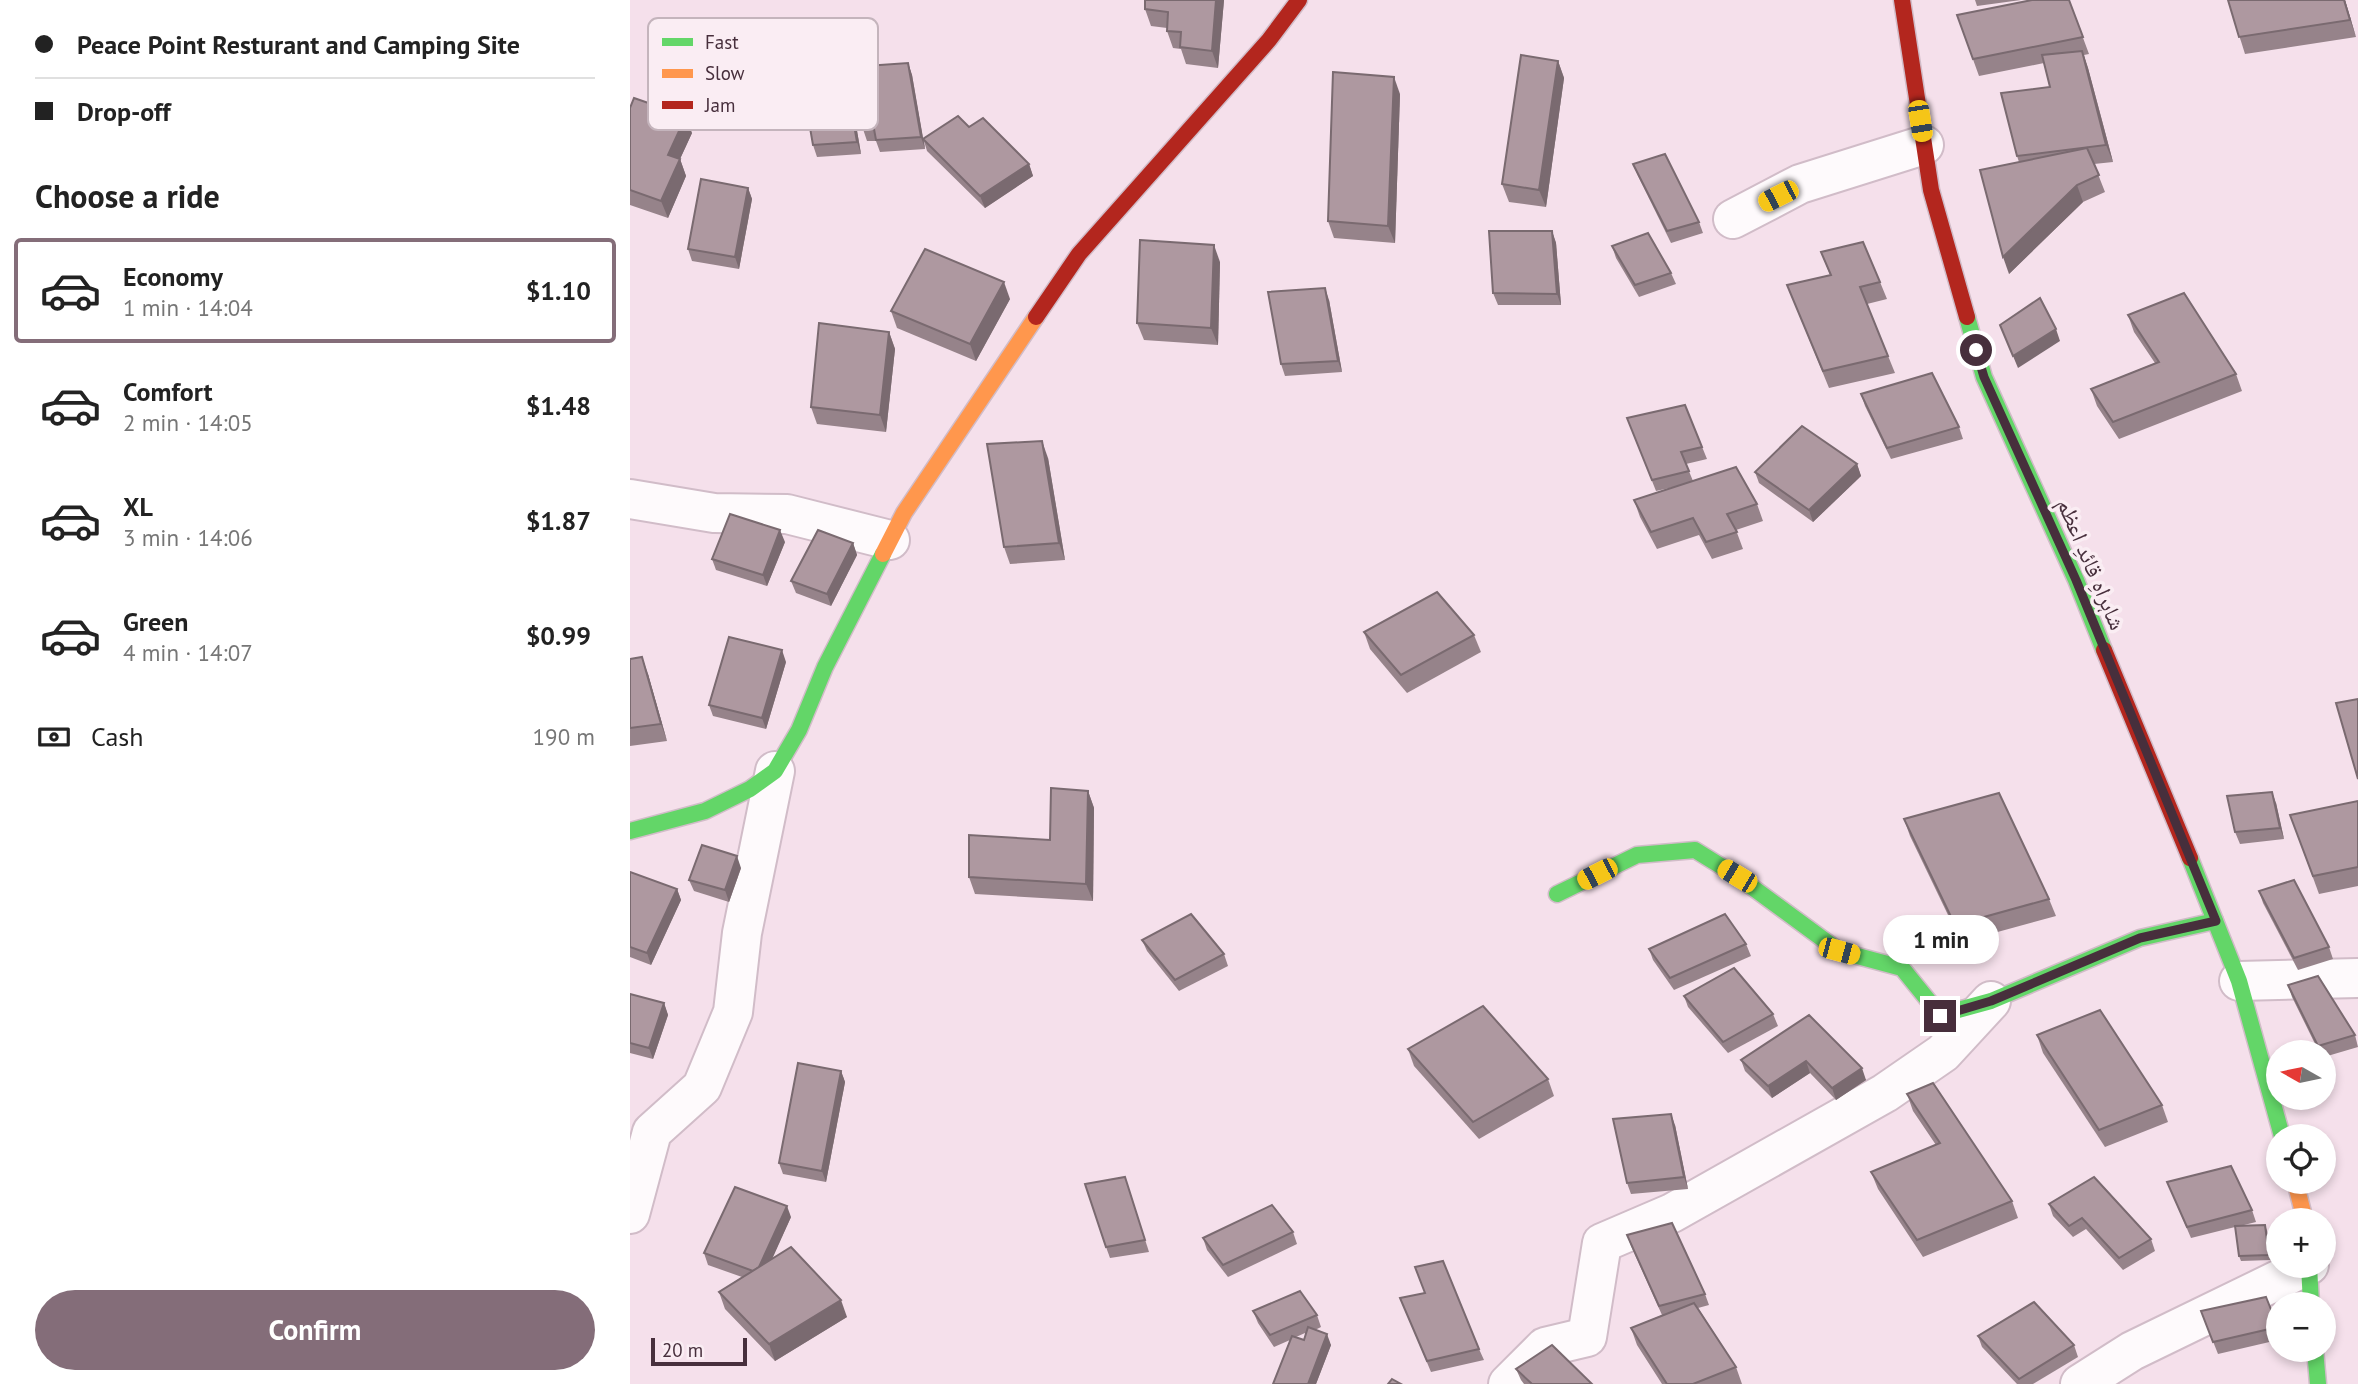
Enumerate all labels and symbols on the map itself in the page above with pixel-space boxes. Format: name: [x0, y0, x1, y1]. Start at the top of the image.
legend: [648, 18, 878, 130]
text: Fast: [705, 30, 739, 54]
text: Slow: [705, 61, 745, 85]
text: Jam: [704, 93, 735, 117]
car: [1907, 99, 1934, 143]
car: [1755, 177, 1802, 215]
route start: [1960, 334, 1992, 366]
street label: شاہراہِ قائدِ اعظم: [2049, 494, 2133, 635]
car: [1574, 855, 1621, 893]
car: [1714, 856, 1761, 896]
callout: 1 min: [1882, 914, 1998, 964]
car: [1816, 935, 1863, 967]
route end: [1924, 1000, 1956, 1032]
north arrow: [2266, 1040, 2336, 1110]
scale bar: [651, 1335, 747, 1367]

